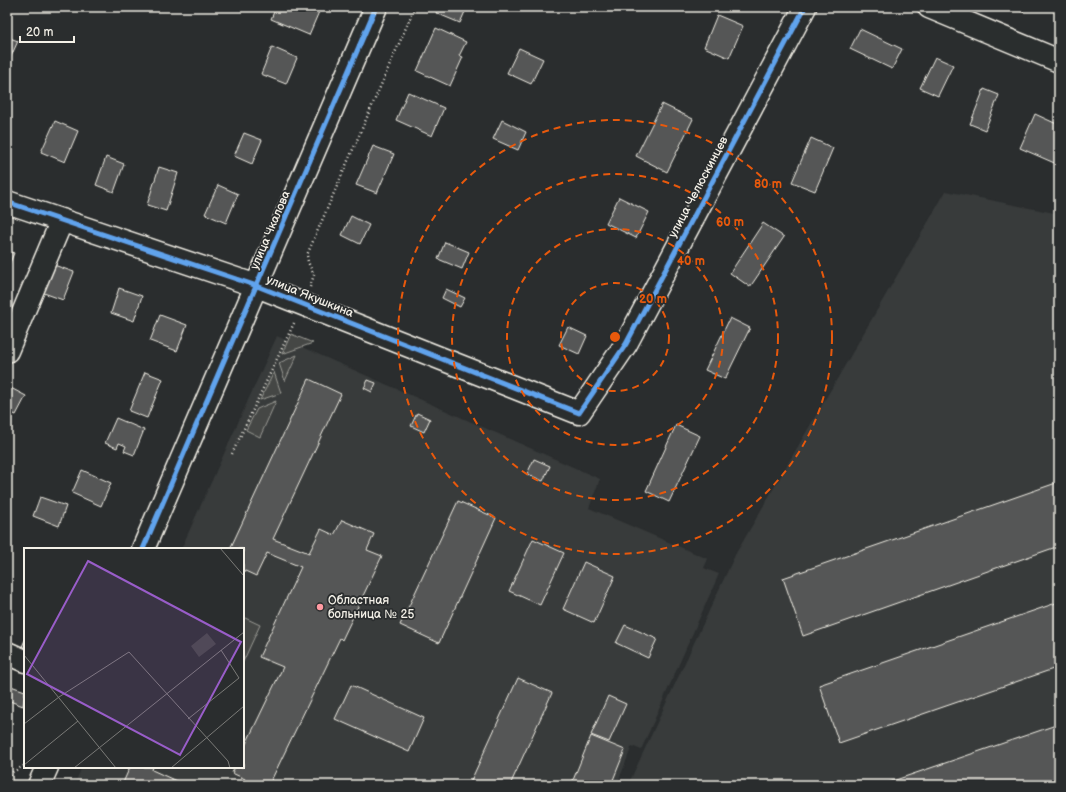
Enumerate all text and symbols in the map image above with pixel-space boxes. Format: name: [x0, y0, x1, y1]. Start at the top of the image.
scale bar: [20, 18, 74, 44]
text: 20 m: [26, 25, 53, 40]
street label: улица Челюскинцев: [665, 133, 732, 240]
text: 80 m: [754, 177, 782, 192]
street label: улица Чкалова: [247, 189, 294, 272]
text: 60 m: [716, 215, 744, 230]
text: 40 m: [677, 254, 705, 269]
street label: улица Якушкина: [264, 272, 356, 321]
text: 20 m: [639, 292, 667, 307]
centre of rings: [608, 330, 622, 344]
inset map: [24, 548, 244, 768]
place label: Областная больница № 25: [328, 593, 415, 622]
marker: Областная больница № 25: [315, 602, 325, 612]

